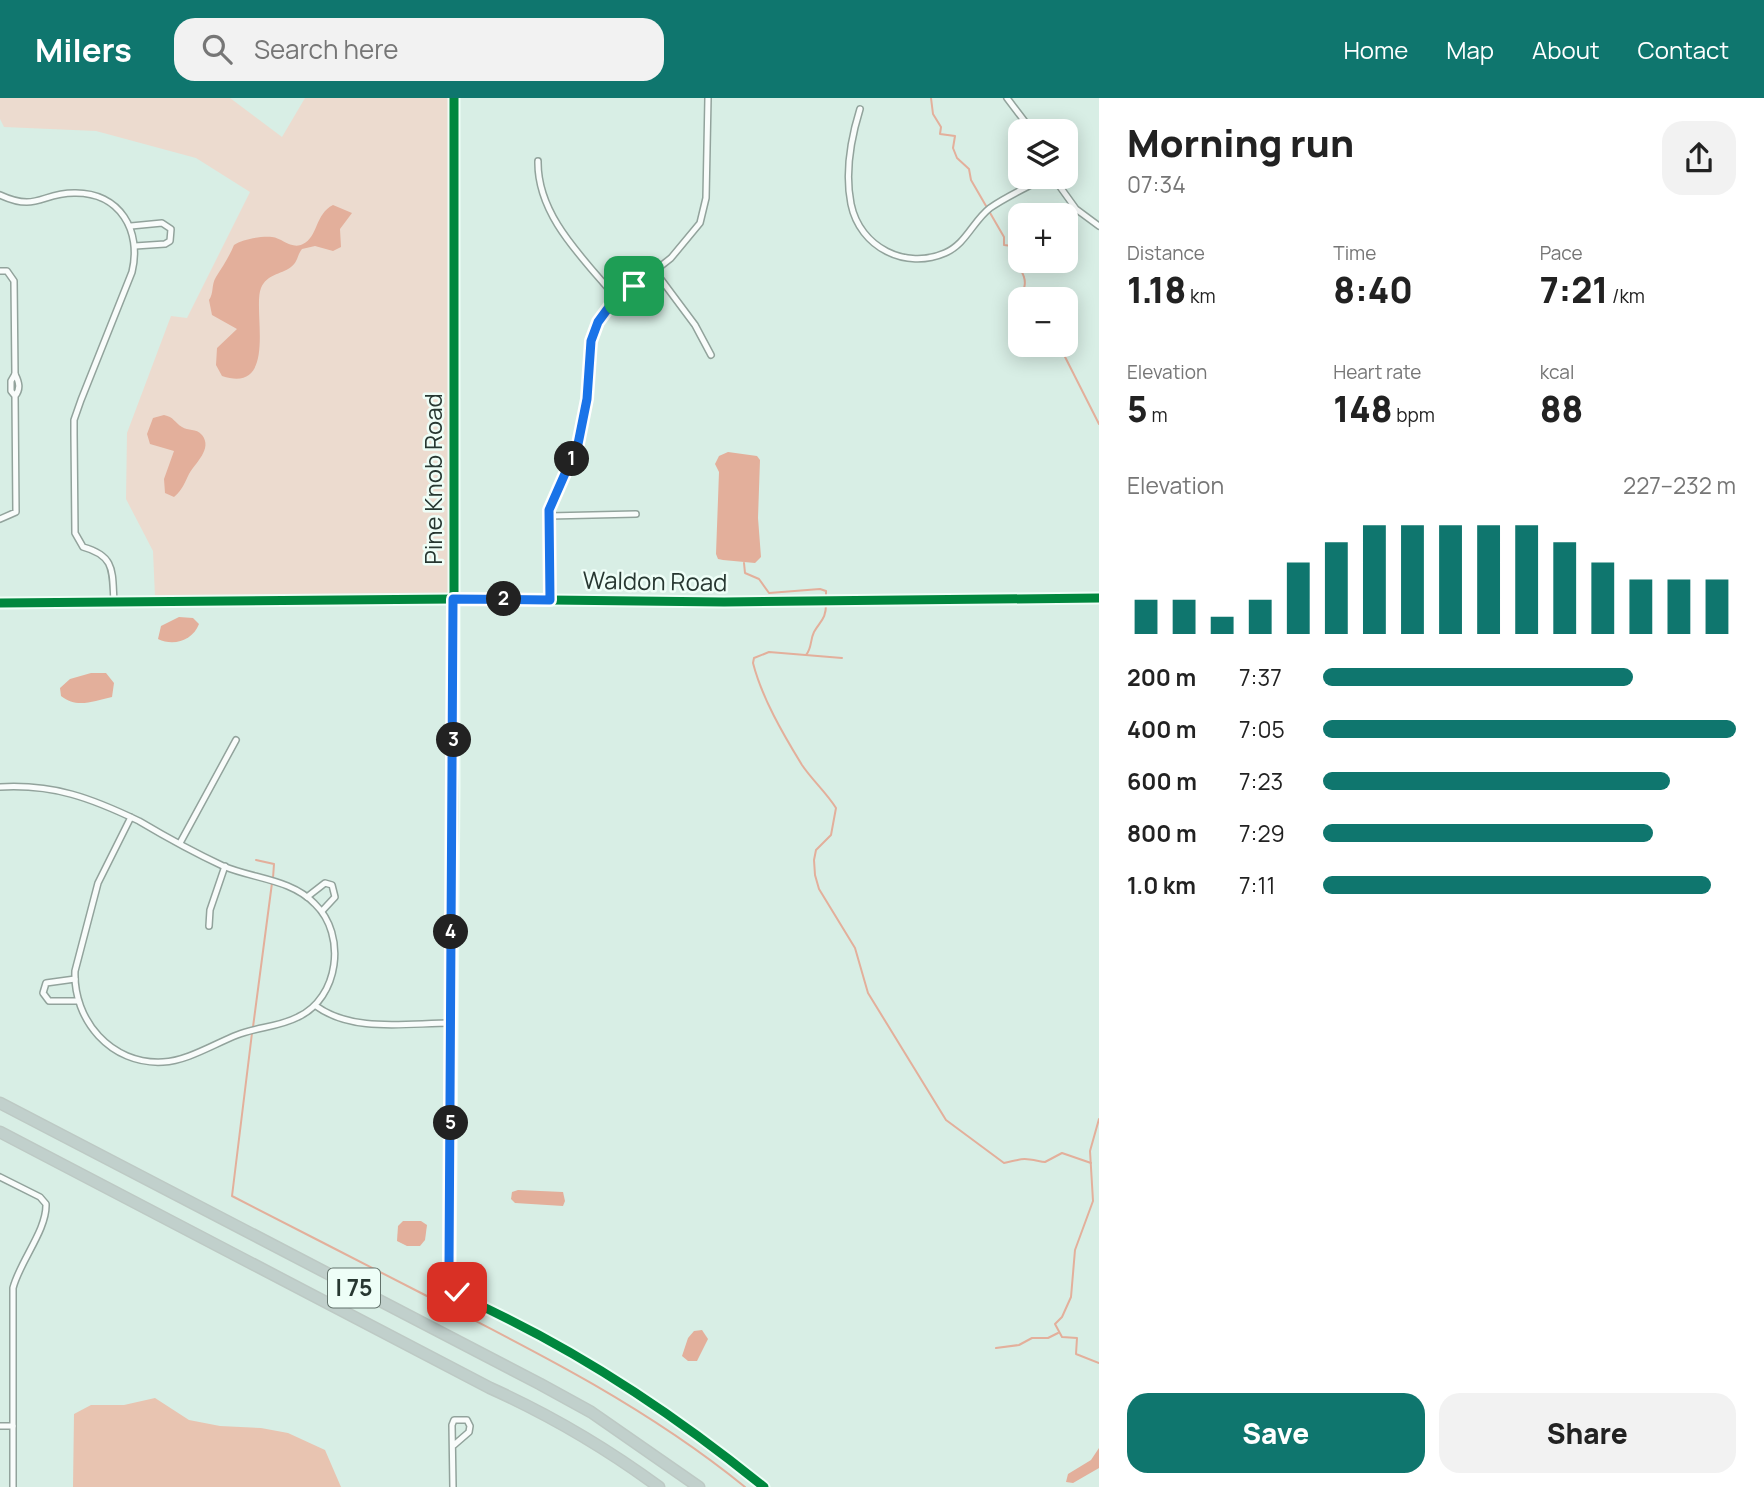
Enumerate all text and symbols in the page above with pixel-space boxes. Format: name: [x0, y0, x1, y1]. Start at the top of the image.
search box: [174, 18, 664, 81]
text: Milers: [35, 27, 132, 72]
icon: search: [198, 30, 236, 68]
text: Search here: [254, 31, 399, 67]
text: Home: [1343, 33, 1408, 66]
text: Map: [1446, 33, 1494, 66]
text: About: [1532, 33, 1600, 66]
text: Contact: [1638, 33, 1729, 66]
text: Morning run: [1127, 116, 1354, 168]
map controls: [1008, 119, 1078, 357]
button: layers: [1008, 119, 1078, 189]
button: share: [1662, 121, 1736, 195]
text: 07:34: [1127, 168, 1186, 200]
button: +: [1008, 203, 1078, 273]
text: Distance: [1127, 240, 1205, 266]
text: Time: [1333, 240, 1376, 266]
text: Pace: [1540, 240, 1583, 266]
pin: [604, 256, 664, 316]
text: 1.18: [1127, 266, 1186, 314]
text: 8:40: [1333, 266, 1413, 314]
text: 7:21: [1540, 266, 1608, 314]
icon: arrive: [615, 267, 653, 305]
text: km: [1186, 283, 1216, 309]
text: /km: [1608, 283, 1645, 309]
button: −: [1008, 287, 1078, 357]
text: Elevation: [1127, 359, 1207, 385]
text: Heart rate: [1333, 359, 1421, 385]
text: kcal: [1540, 359, 1574, 385]
text: 5: [1127, 385, 1148, 433]
text: 148: [1333, 385, 1393, 433]
text: 88: [1540, 385, 1583, 433]
street label: Pine Knob Road: [416, 393, 449, 565]
text: m: [1148, 402, 1168, 428]
text: bpm: [1393, 402, 1435, 428]
pin: 1: [554, 442, 590, 476]
text: 1: [567, 445, 576, 471]
text: Elevation: [1127, 469, 1224, 501]
text: 227–232 m: [1623, 469, 1736, 501]
street label: Waldon Road: [582, 563, 728, 598]
pin: 2: [486, 582, 522, 616]
text: 2: [498, 585, 509, 611]
text: 200 m: [1127, 661, 1196, 693]
text: 7:37: [1239, 661, 1282, 693]
text: 400 m: [1127, 713, 1197, 745]
text: 7:05: [1239, 713, 1285, 745]
pin: 3: [436, 722, 472, 758]
text: 3: [448, 726, 459, 752]
text: 600 m: [1127, 765, 1197, 797]
text: 7:23: [1239, 765, 1283, 797]
text: 800 m: [1127, 817, 1197, 849]
text: 7:29: [1239, 817, 1285, 849]
text: 1.0 km: [1127, 869, 1196, 901]
text: 7:11: [1239, 869, 1275, 901]
pin: 4: [434, 914, 468, 950]
text: 4: [445, 918, 456, 944]
pin: 5: [434, 1105, 468, 1140]
text: 5: [445, 1109, 456, 1135]
pin: [427, 1262, 487, 1322]
road number: I 75: [328, 1268, 380, 1308]
icon: check: [438, 1273, 476, 1311]
button: Save: [1127, 1393, 1425, 1473]
button: Share: [1439, 1393, 1736, 1473]

